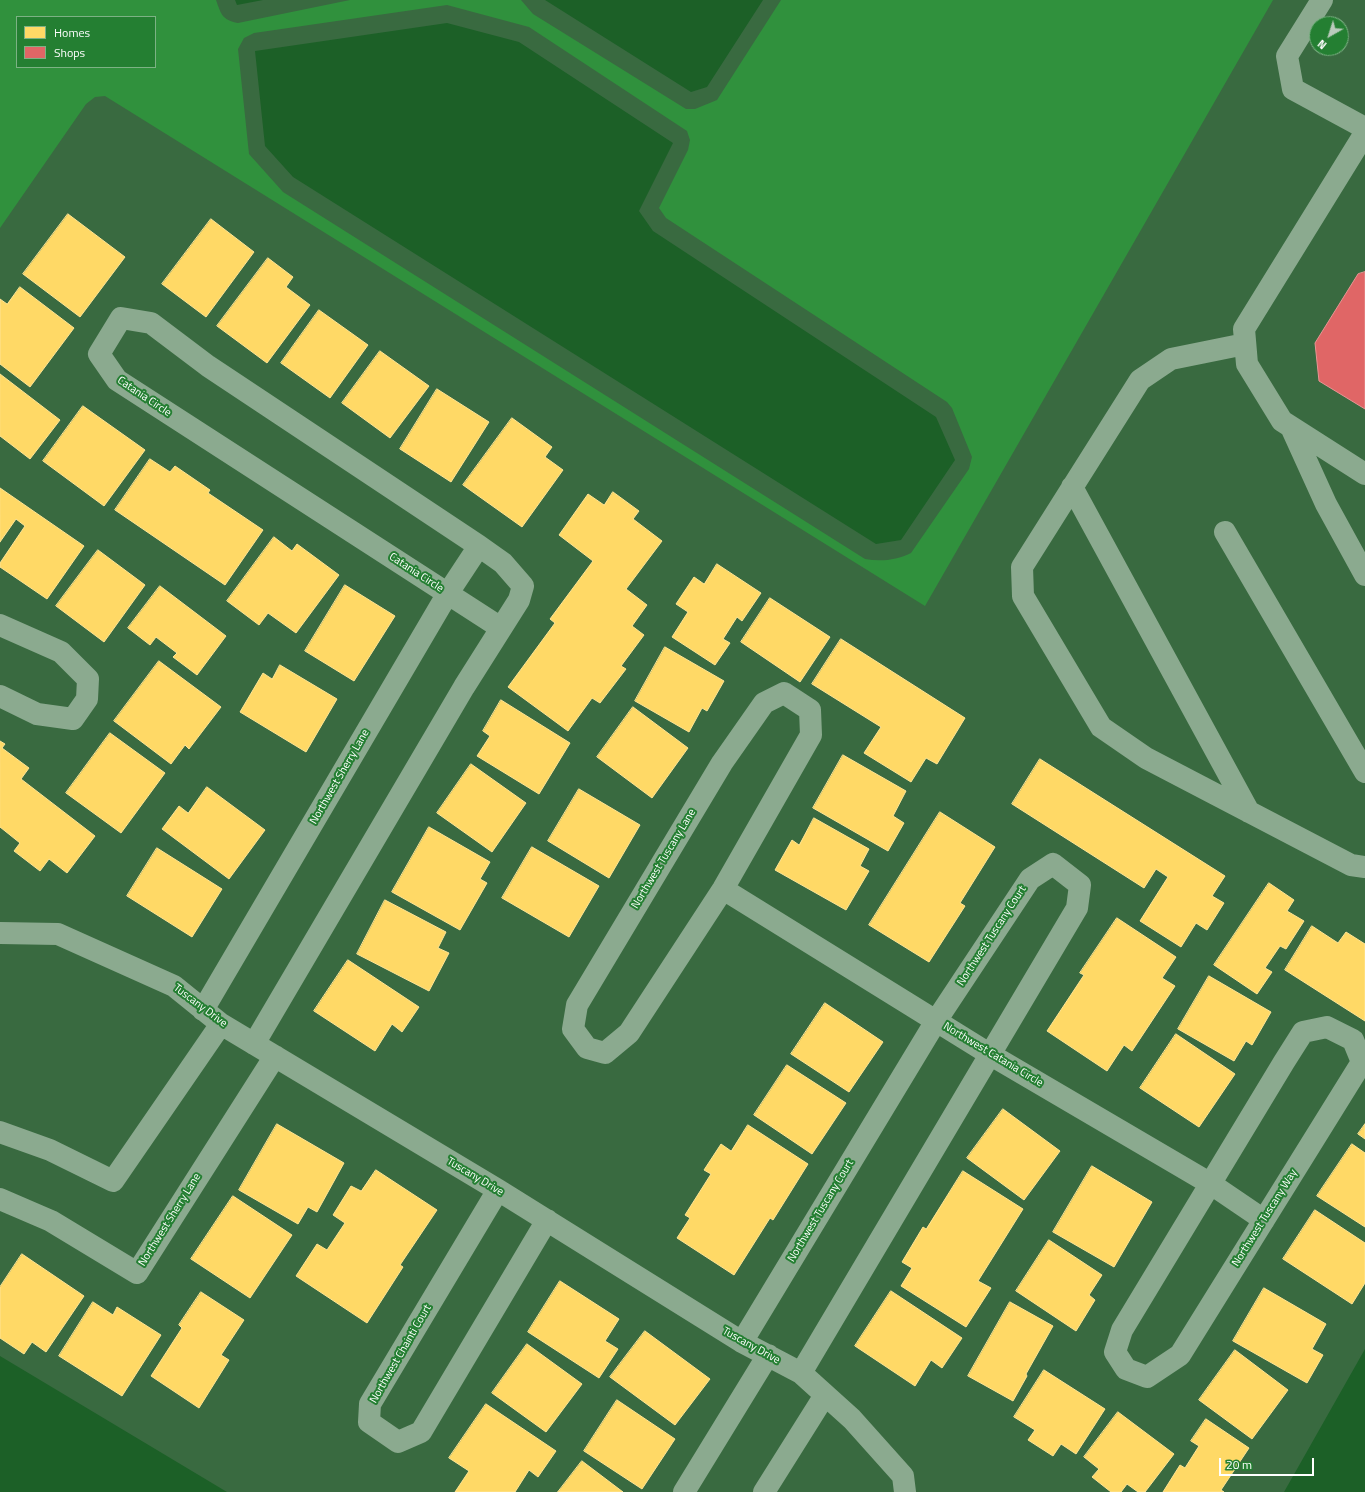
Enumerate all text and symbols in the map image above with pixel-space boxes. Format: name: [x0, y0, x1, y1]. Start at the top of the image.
legend: [16, 16, 156, 68]
north arrow: [1309, 16, 1349, 56]
text: Homes: [54, 23, 90, 42]
text: N: [1314, 36, 1330, 53]
text: Shops: [54, 43, 85, 62]
street label: Catania Circle: [115, 374, 173, 420]
street label: Catania Circle: [386, 551, 446, 595]
street label: Northwest Sherry Lane: [308, 727, 372, 827]
street label: Northwest Tuscany Lane: [629, 807, 699, 911]
street label: Northwest Tuscany Court: [955, 883, 1029, 989]
street label: Tuscany Drive: [171, 982, 229, 1030]
street label: Northwest Catania Circle: [941, 1020, 1045, 1090]
street label: Tuscany Drive: [444, 1155, 506, 1199]
street label: Northwest Tuscany Court: [785, 1158, 857, 1264]
street label: Northwest Tuscany Way: [1230, 1167, 1300, 1269]
street label: Northwest Sherry Lane: [136, 1171, 204, 1269]
street label: Northwest Chainti Court: [367, 1302, 435, 1406]
street label: Tuscany Drive: [720, 1325, 782, 1367]
scale bar: [1221, 1450, 1316, 1476]
text: 20 m: [1226, 1455, 1252, 1474]

